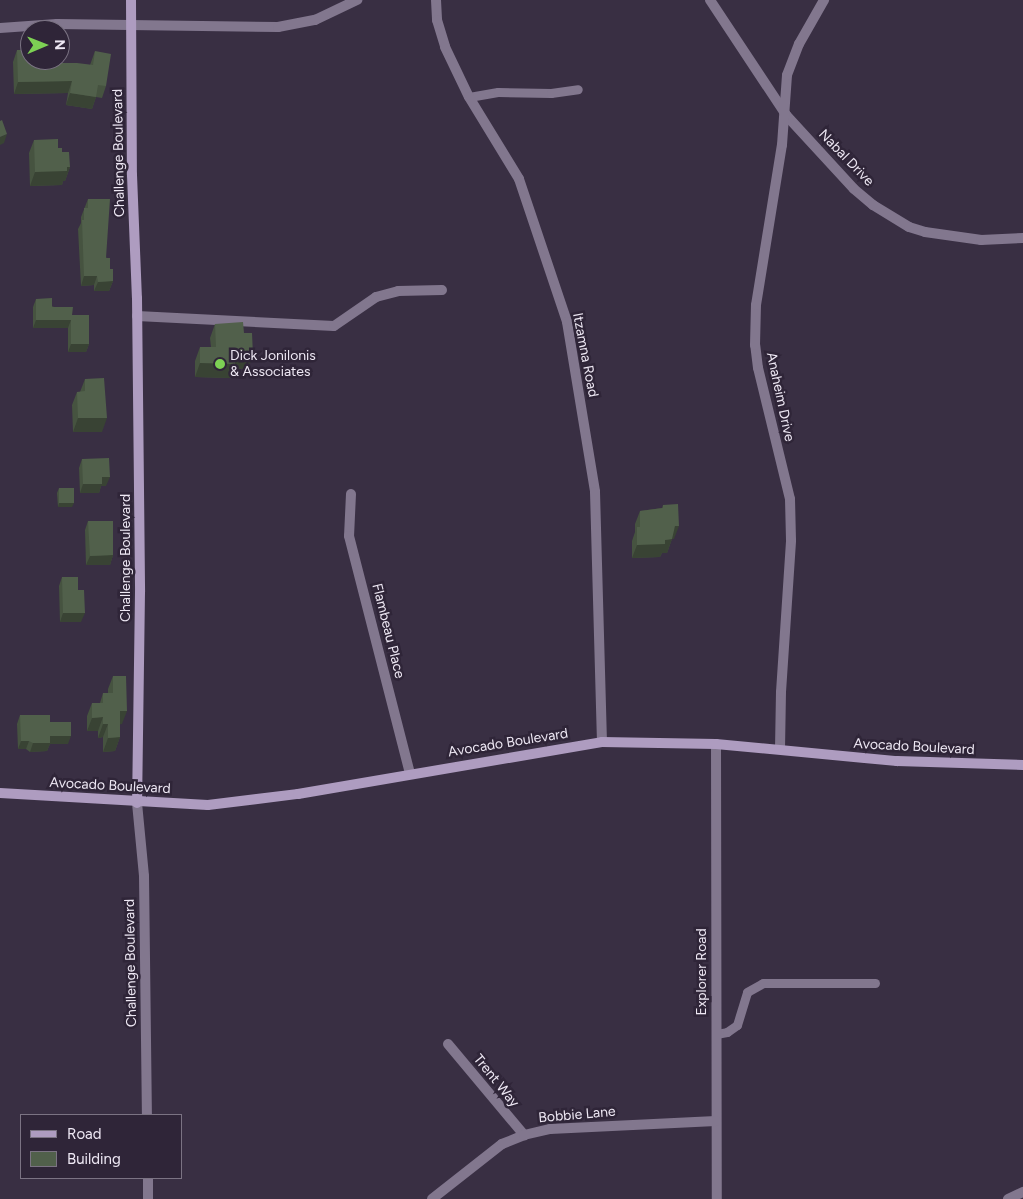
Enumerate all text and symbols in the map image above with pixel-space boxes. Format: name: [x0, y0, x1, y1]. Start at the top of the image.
north arrow: [20, 20, 70, 70]
text: N: [51, 39, 68, 50]
street label: Challenge Boulevard: [109, 89, 129, 217]
street label: Nabal Drive: [815, 126, 877, 190]
street label: Itzamna Road: [569, 311, 601, 399]
place label: Dick Jonilonis & Associates: [230, 348, 316, 381]
street label: Anaheim Drive: [762, 351, 798, 443]
marker: Dick Jonilonis & Associates: [214, 358, 226, 370]
street label: Challenge Boulevard: [118, 494, 134, 622]
street label: Flambeau Place: [368, 582, 408, 680]
street label: Avocado Boulevard: [447, 725, 569, 761]
street label: Avocado Boulevard: [853, 735, 975, 759]
street label: Avocado Boulevard: [49, 774, 171, 798]
street label: Challenge Boulevard: [121, 899, 141, 1027]
street label: Explorer Road: [694, 928, 710, 1016]
street label: Trent Way: [470, 1051, 522, 1111]
street label: Bobbie Lane: [538, 1103, 616, 1127]
legend: [20, 1114, 182, 1179]
text: Road: [67, 1125, 102, 1143]
text: Building: [67, 1150, 121, 1168]

